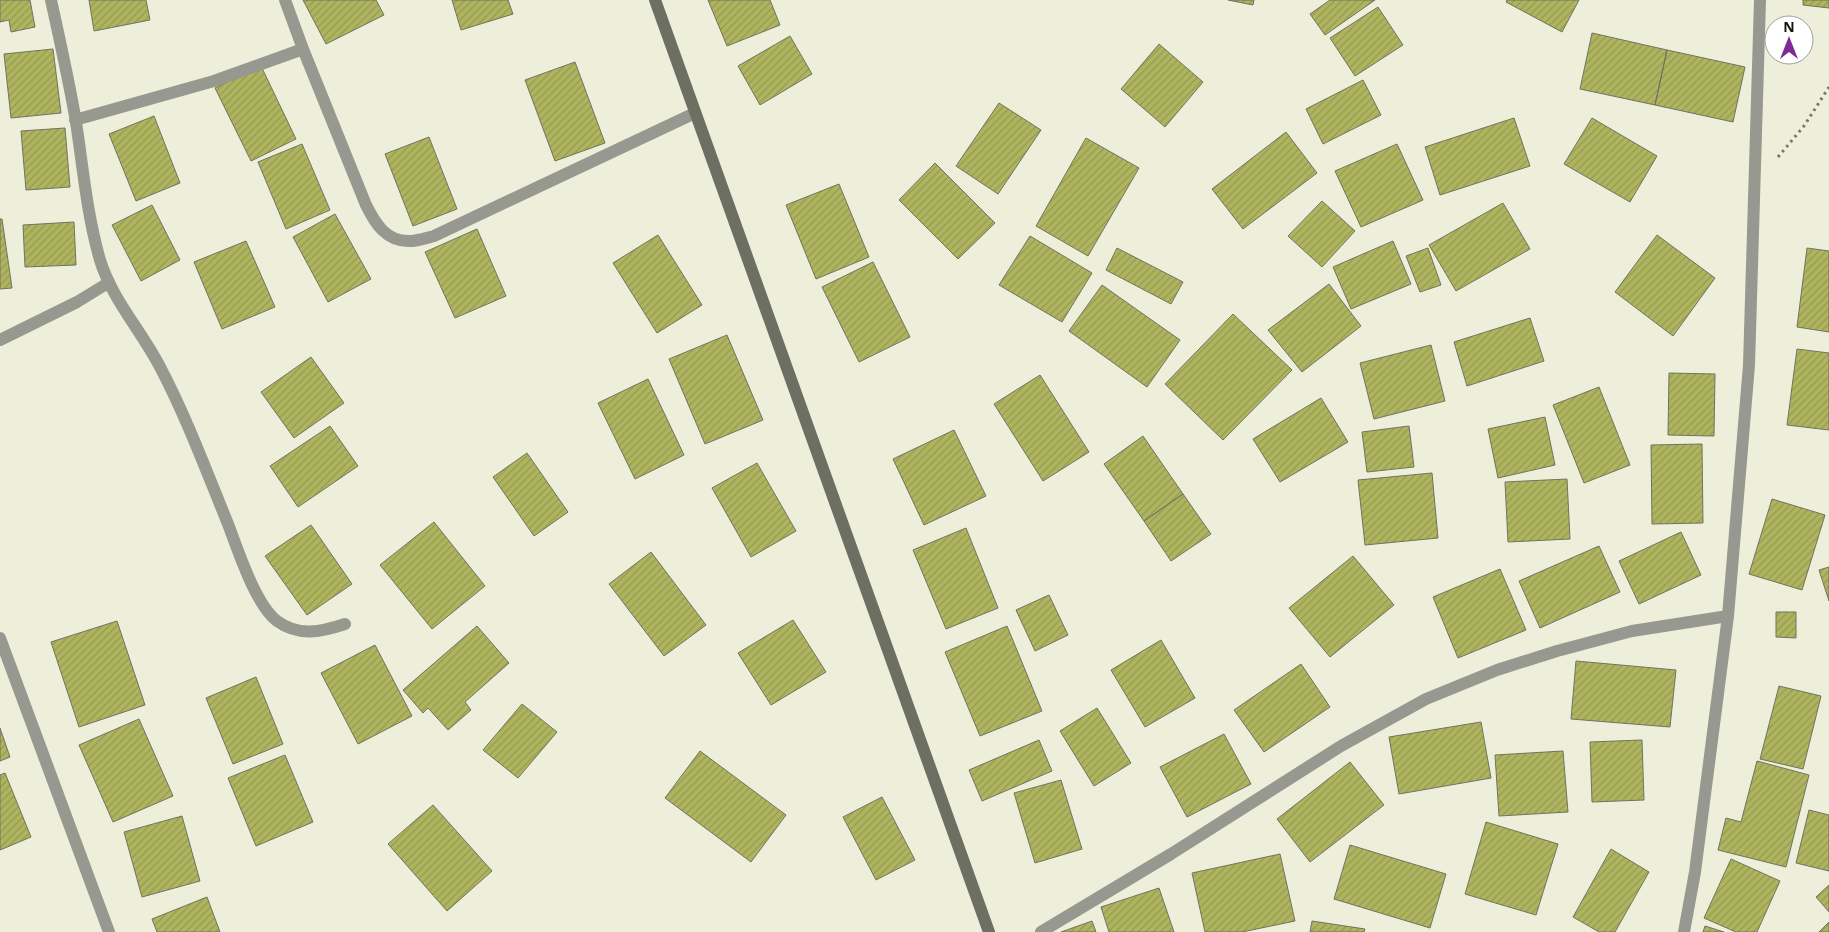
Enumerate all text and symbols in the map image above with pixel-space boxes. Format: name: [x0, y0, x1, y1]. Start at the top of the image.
north arrow: [1764, 15, 1814, 65]
text: N: [1783, 17, 1795, 36]

